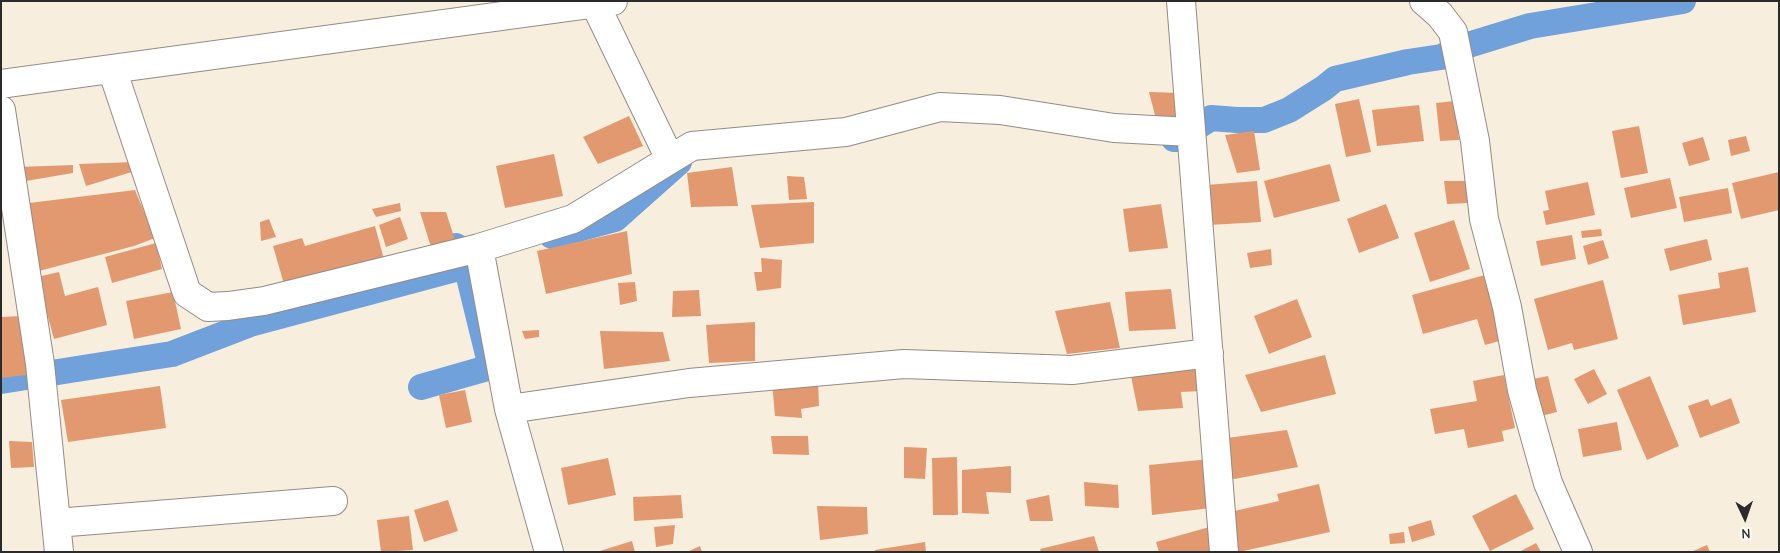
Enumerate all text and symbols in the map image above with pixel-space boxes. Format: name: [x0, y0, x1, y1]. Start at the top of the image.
north arrow: [1720, 493, 1770, 543]
text: N: [1741, 525, 1751, 542]

